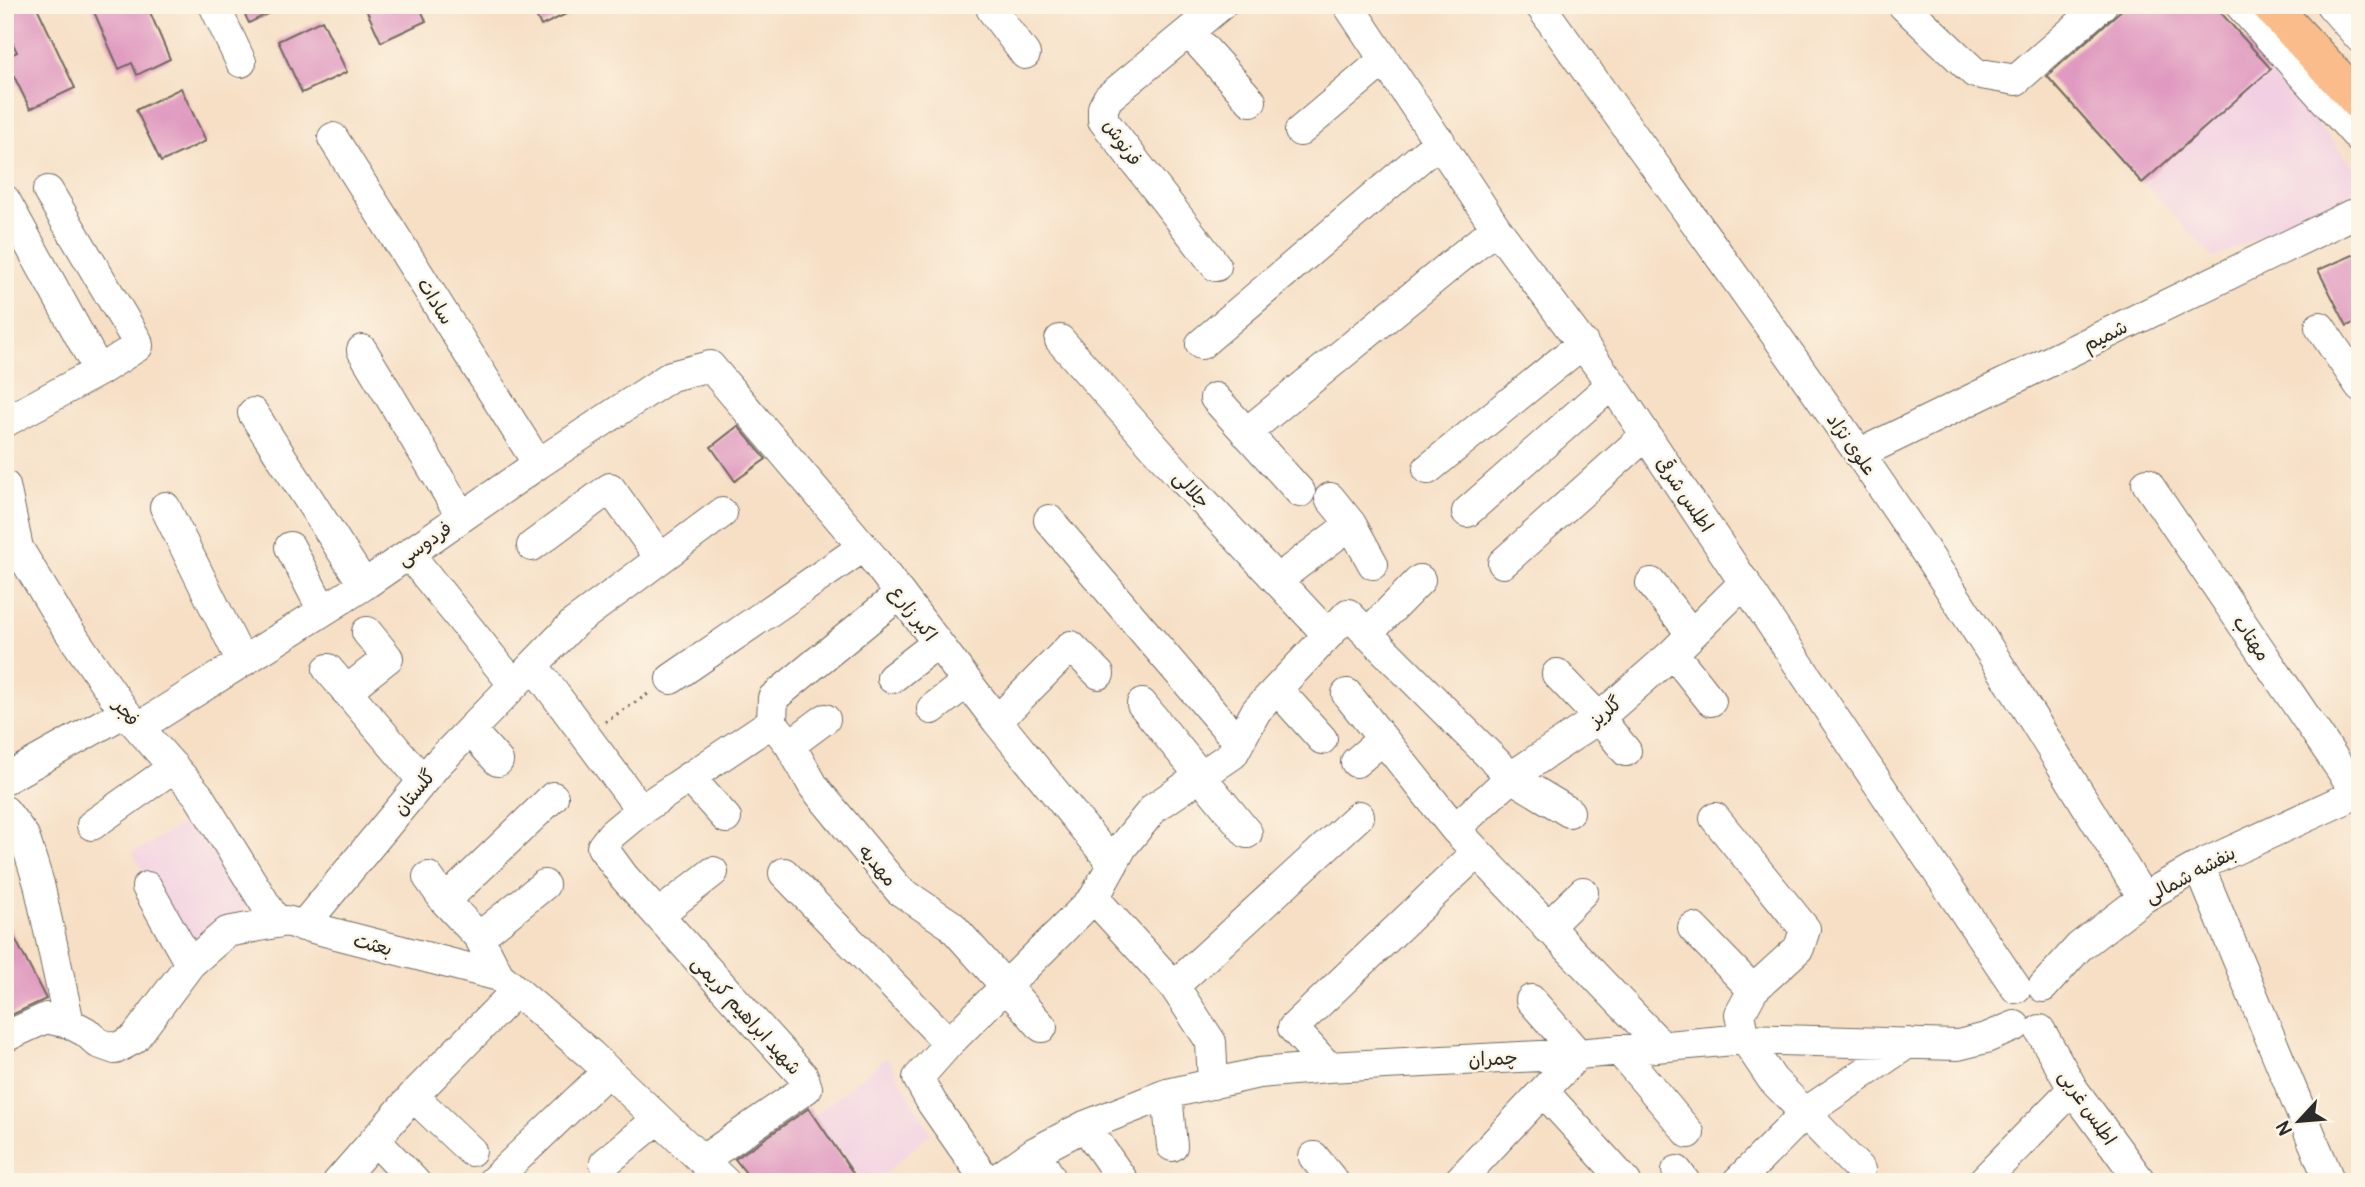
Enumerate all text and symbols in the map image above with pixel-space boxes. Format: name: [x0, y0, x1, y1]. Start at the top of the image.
street label: فرنوش: [1098, 115, 1147, 171]
street label: سادات: [412, 274, 459, 329]
street label: شمیم: [2079, 315, 2133, 359]
street label: علوی نژاد: [1821, 409, 1881, 480]
street label: اطلس شرقی: [1650, 452, 1719, 537]
street label: جلالی: [1168, 466, 1215, 514]
street label: فردوسی: [392, 516, 457, 571]
street label: اکبر زارع: [884, 581, 942, 647]
street label: مهتاب: [2227, 611, 2275, 666]
street label: گلریز: [1583, 691, 1627, 734]
street label: فجر: [107, 693, 144, 731]
street label: گلستان: [388, 765, 441, 821]
street label: مهدیه: [853, 840, 902, 891]
street label: بنفشه شمالی: [2141, 841, 2240, 909]
street label: بعثت: [351, 928, 395, 962]
street label: شهید ابراهیم کریمی: [685, 951, 806, 1082]
street label: چمران: [1468, 1046, 1518, 1072]
street label: اطلس غربی: [2053, 1065, 2121, 1150]
north arrow: [2264, 1086, 2334, 1156]
text: N: [2271, 1117, 2298, 1139]

